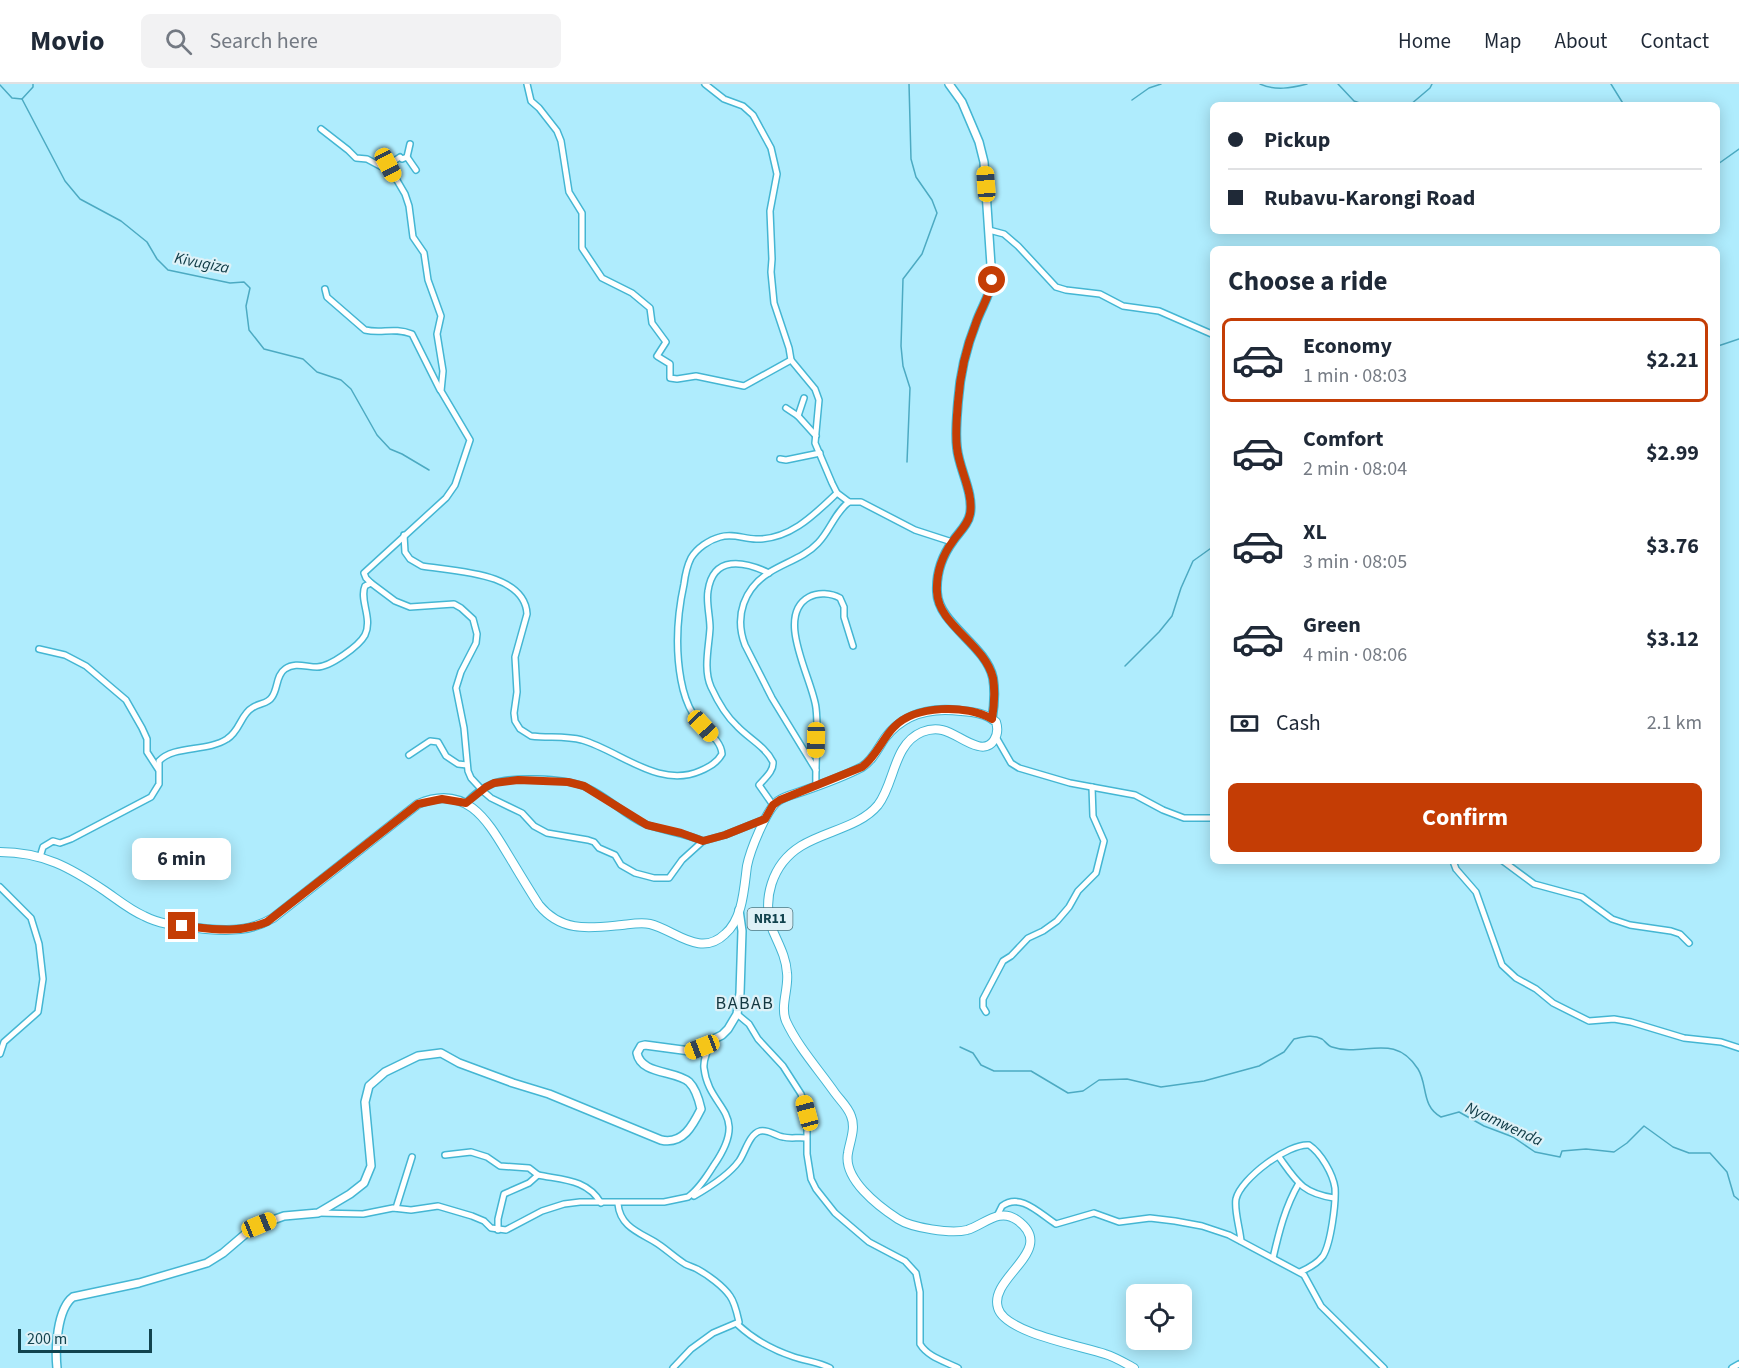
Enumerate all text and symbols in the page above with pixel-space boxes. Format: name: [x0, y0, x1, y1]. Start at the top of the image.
search box: [141, 14, 561, 68]
text: Movio: [30, 21, 105, 61]
icon: search: [162, 25, 195, 58]
text: Search here: [210, 25, 318, 57]
text: Home: [1398, 26, 1451, 56]
text: Map: [1484, 26, 1522, 56]
text: About: [1555, 26, 1607, 56]
text: Contact: [1640, 26, 1709, 56]
text: Pickup: [1264, 124, 1330, 156]
car: [372, 145, 404, 185]
car: [976, 165, 996, 203]
text: Rubavu-Karongi Road: [1264, 182, 1475, 214]
water label: Kivugiza: [173, 247, 232, 279]
text: Choose a ride: [1228, 262, 1388, 301]
route start: [978, 266, 1005, 293]
text: Economy: [1303, 330, 1392, 362]
icon: car: [1231, 333, 1285, 387]
text: $2.21: [1646, 344, 1699, 376]
text: 1 min · 08:03: [1303, 362, 1407, 390]
text: Comfort: [1303, 423, 1384, 455]
icon: car: [1231, 426, 1285, 480]
text: $2.99: [1646, 437, 1699, 469]
text: 2 min · 08:04: [1303, 455, 1407, 483]
text: XL: [1303, 516, 1327, 548]
icon: car: [1231, 519, 1285, 573]
text: $3.76: [1646, 530, 1699, 562]
text: 3 min · 08:05: [1303, 548, 1407, 576]
text: Green: [1303, 609, 1361, 641]
icon: car: [1231, 612, 1285, 666]
text: $3.12: [1646, 623, 1699, 655]
text: 4 min · 08:06: [1303, 641, 1407, 669]
car: [684, 707, 722, 745]
icon: cash: [1228, 707, 1261, 740]
text: Cash: [1276, 707, 1321, 739]
text: 2.1 km: [1647, 709, 1702, 737]
car: [807, 722, 825, 758]
button: Confirm: [1228, 783, 1702, 852]
callout: 6 min: [132, 839, 231, 881]
text: 6 min: [157, 845, 206, 873]
road number: NR11: [748, 908, 792, 930]
route end: [168, 912, 195, 939]
district label: BABAB: [716, 991, 774, 1016]
car: [682, 1032, 722, 1062]
car: [794, 1093, 820, 1133]
water label: Nyamwenda: [1462, 1097, 1547, 1152]
car: [239, 1210, 279, 1240]
map controls: [1126, 1284, 1192, 1350]
button: locate: [1126, 1284, 1192, 1350]
scale bar: [18, 1326, 152, 1354]
text: 200 m: [27, 1328, 67, 1350]

